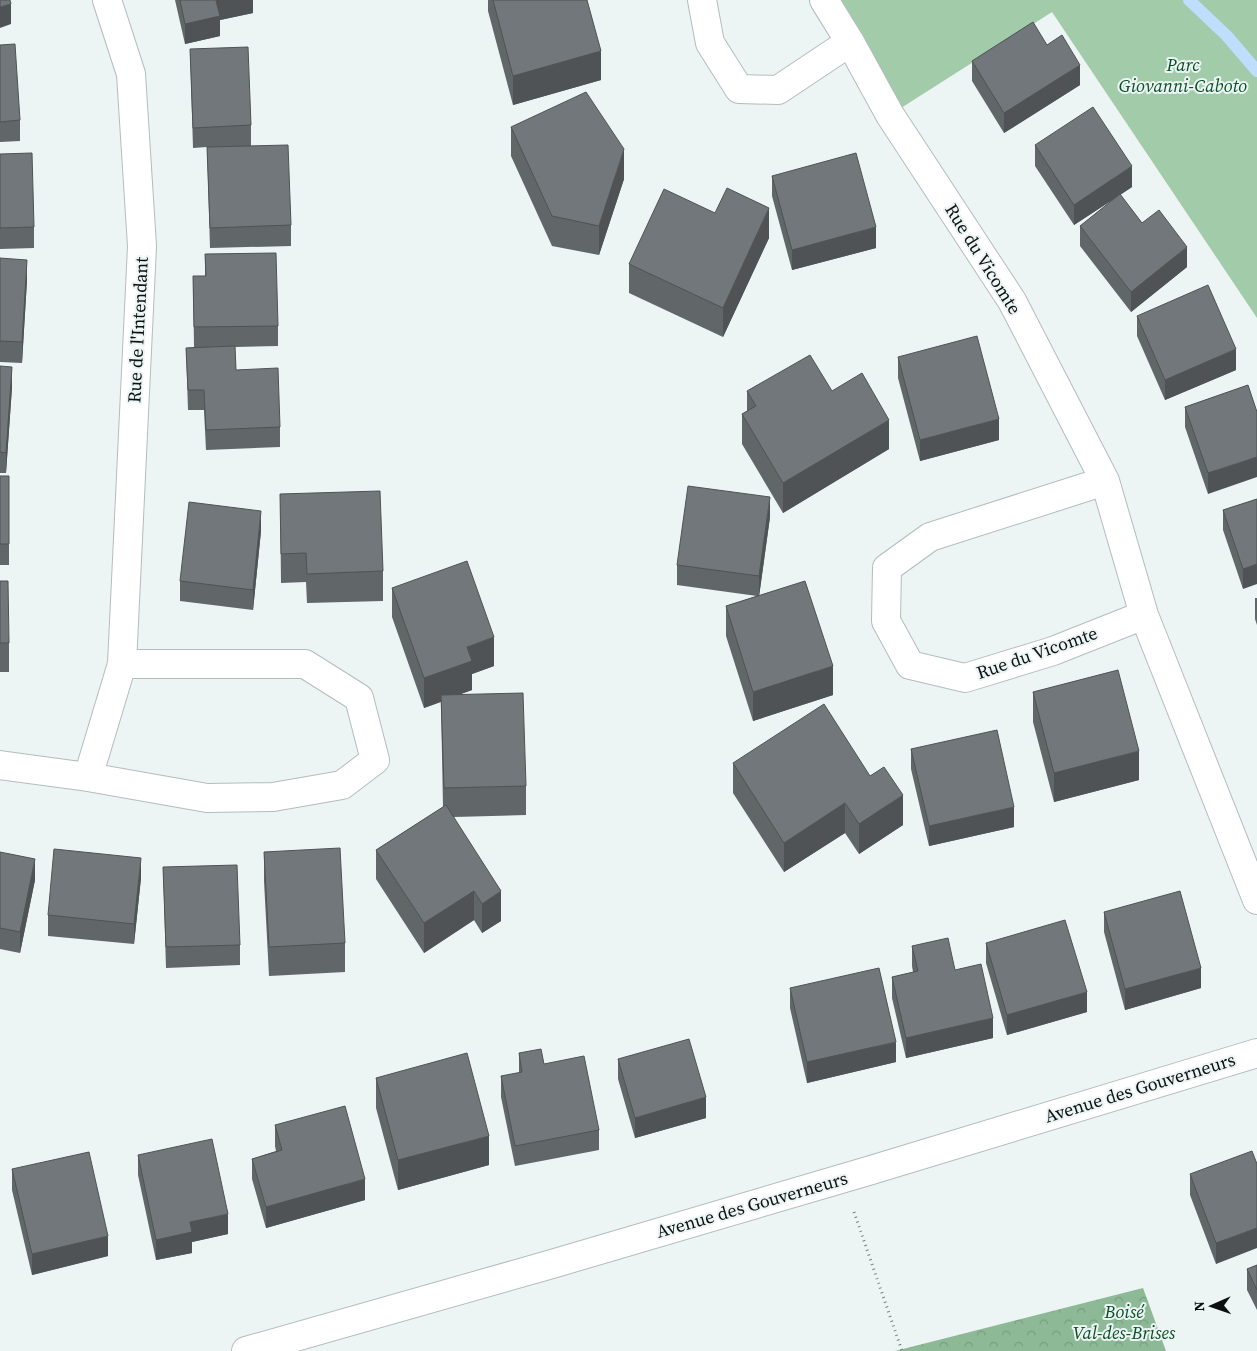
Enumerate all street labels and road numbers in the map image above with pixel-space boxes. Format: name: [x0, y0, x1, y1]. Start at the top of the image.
street label: Rue du Vicomte: [939, 199, 1027, 319]
street label: Rue de l'Intendant: [121, 256, 154, 404]
street label: Rue du Vicomte: [973, 620, 1101, 685]
street label: Avenue des Gouverneurs: [1041, 1047, 1238, 1128]
street label: Avenue des Gouverneurs: [653, 1165, 851, 1244]

